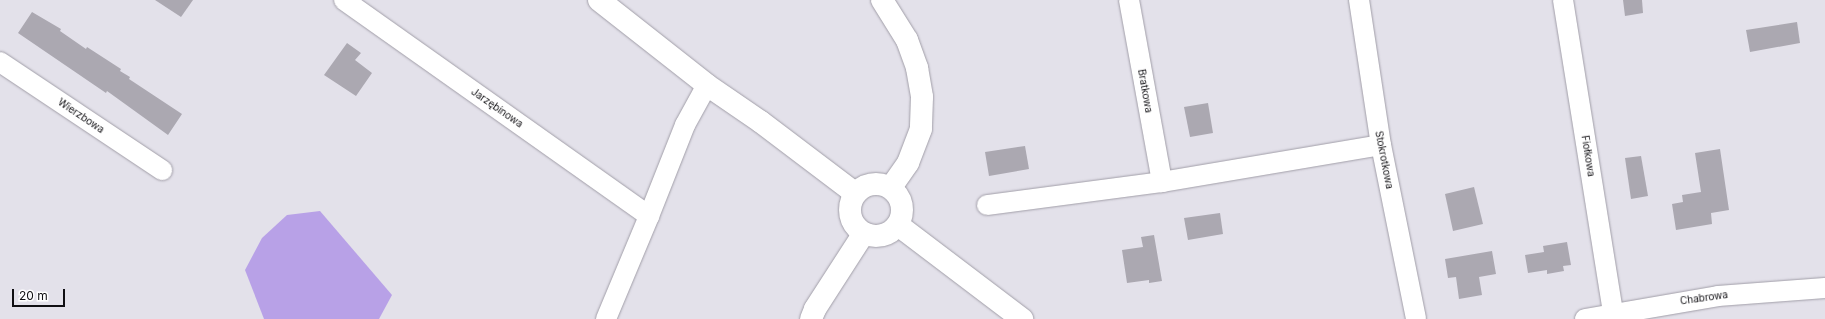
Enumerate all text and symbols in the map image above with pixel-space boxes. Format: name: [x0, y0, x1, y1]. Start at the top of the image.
street label: Bratkowa: [1135, 68, 1155, 114]
street label: Jarzębinowa: [469, 86, 525, 130]
street label: Wierzbowa: [56, 96, 106, 136]
street label: Stokrotkowa: [1372, 130, 1396, 190]
street label: Fiołkowa: [1579, 135, 1597, 177]
scale bar: [14, 281, 67, 307]
text: 20 m: [19, 288, 48, 303]
street label: Chabrowa: [1679, 289, 1729, 307]

